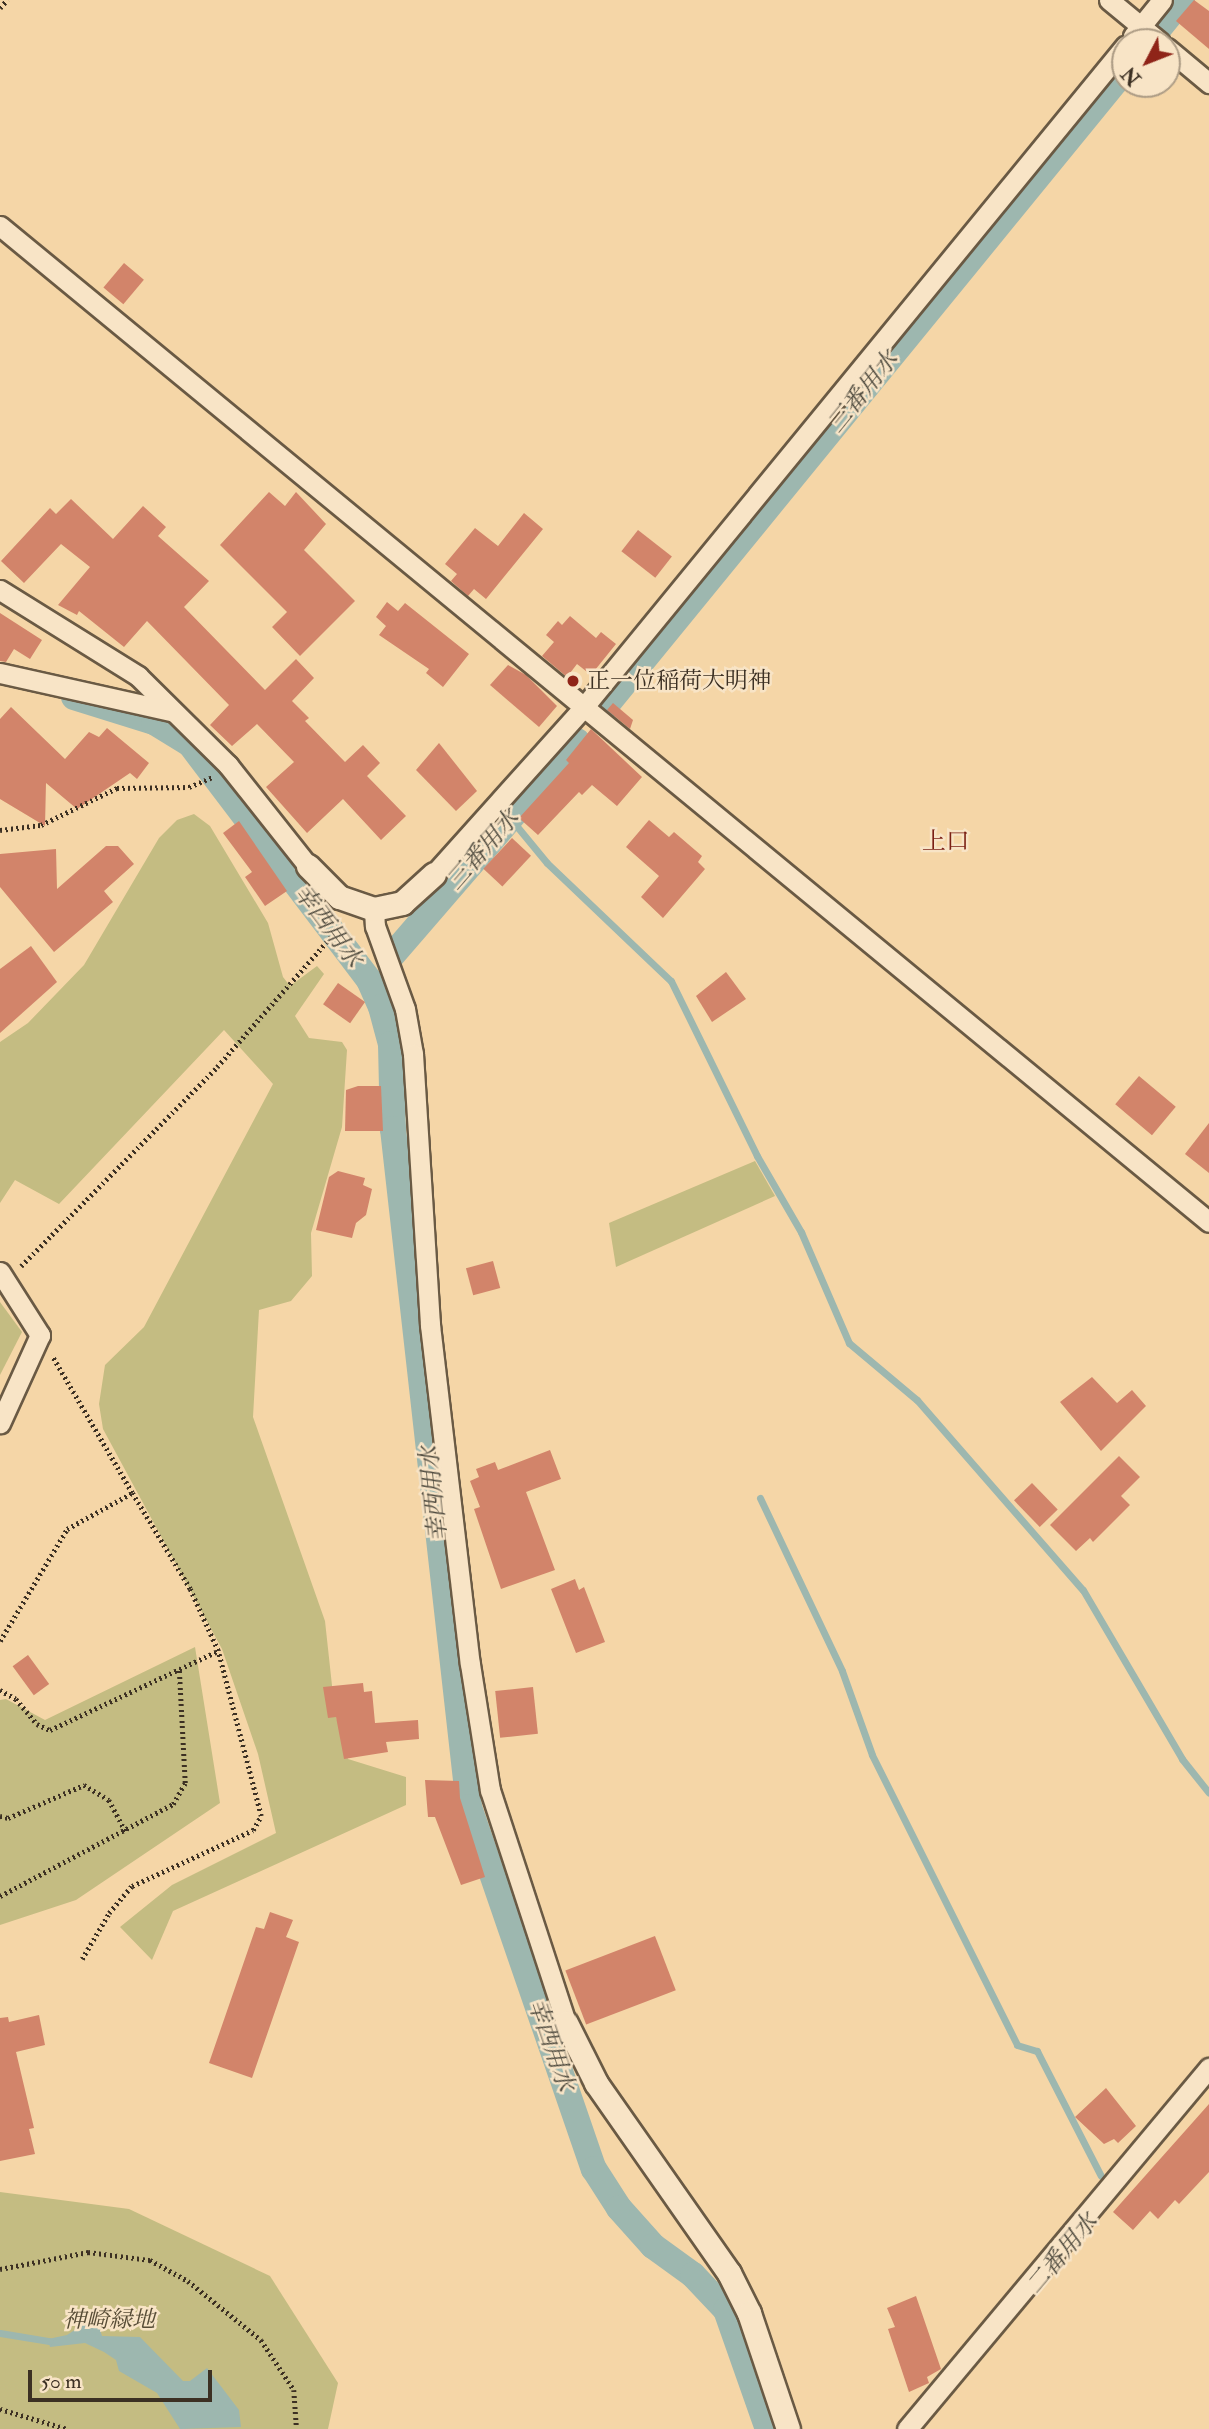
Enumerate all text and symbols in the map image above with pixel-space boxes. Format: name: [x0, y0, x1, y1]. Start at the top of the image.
north arrow: [1111, 28, 1181, 98]
text: N: [1117, 61, 1146, 90]
water label: 三番用水: [822, 346, 904, 438]
place label: 正一位稲荷大明神: [587, 667, 771, 695]
marker: 正一位稲荷大明神: [565, 673, 581, 689]
water label: 三番用水: [441, 804, 525, 896]
district label: 上口: [922, 828, 970, 856]
water label: 幸西用水: [288, 879, 368, 973]
water label: 幸西用水: [415, 1445, 453, 1543]
water label: 幸西用水: [522, 1995, 580, 2095]
water label: 二番用水: [1020, 2208, 1104, 2300]
park label: 神崎緑地: [63, 2306, 155, 2334]
scale bar: [32, 2356, 215, 2400]
text: 50 m: [41, 2368, 82, 2395]

